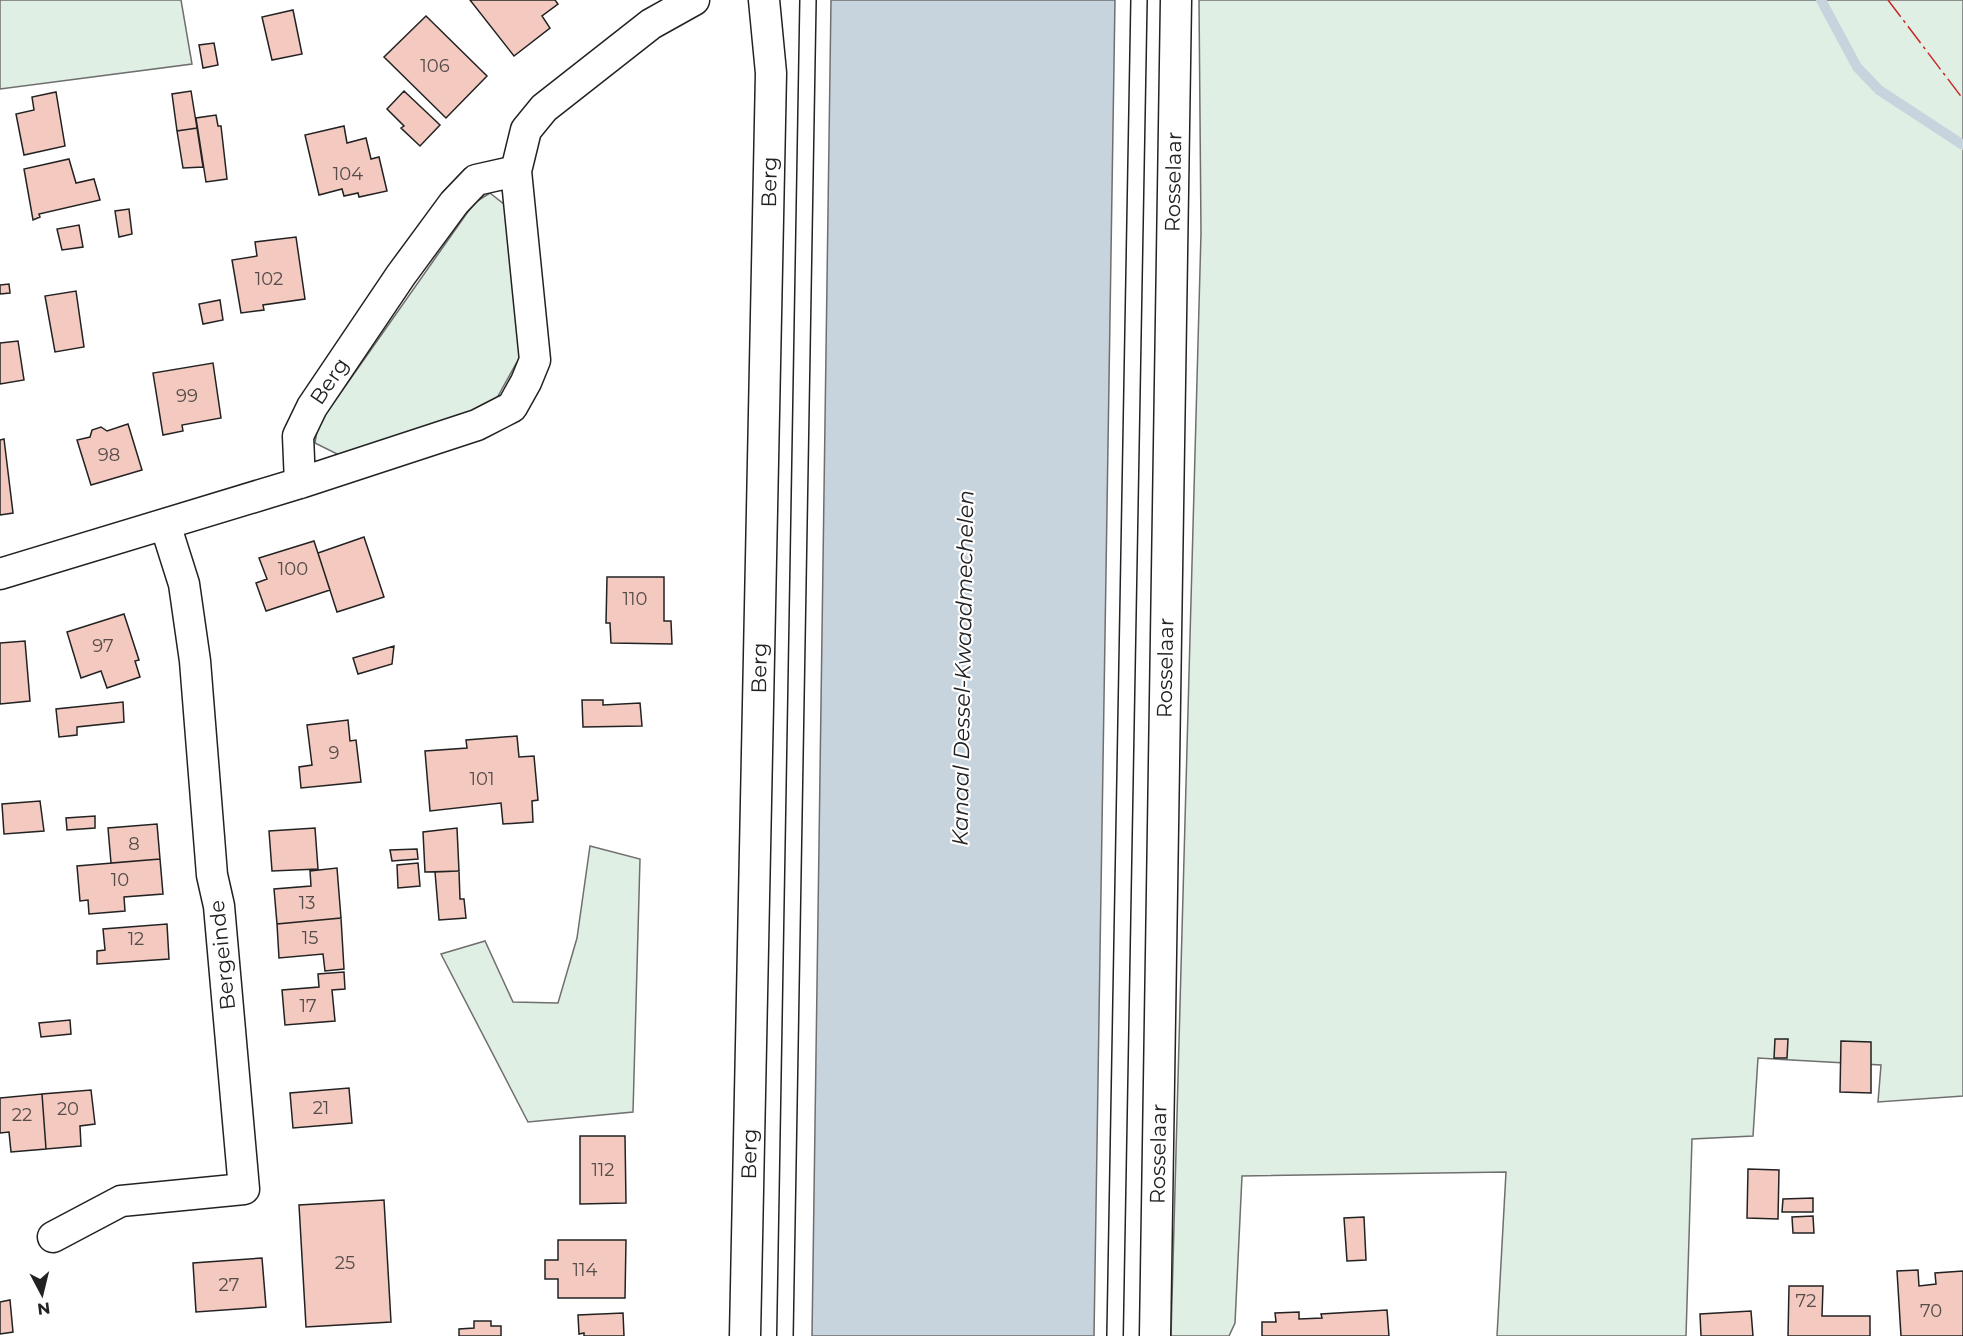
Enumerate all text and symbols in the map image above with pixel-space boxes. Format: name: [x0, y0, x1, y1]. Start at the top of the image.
house number: 106: [420, 55, 450, 77]
street label: Rosselaar: [1160, 132, 1186, 232]
street label: Berg: [756, 156, 782, 208]
house number: 104: [333, 163, 363, 185]
house number: 102: [255, 268, 283, 290]
street label: Berg: [304, 353, 354, 409]
house number: 99: [176, 385, 198, 407]
house number: 98: [98, 444, 120, 466]
water label: Kanaal Dessel-Kwaadmechelen: [946, 490, 980, 846]
house number: 100: [278, 558, 308, 580]
house number: 110: [623, 588, 647, 610]
street label: Rosselaar: [1152, 618, 1178, 718]
house number: 97: [92, 635, 114, 657]
street label: Berg: [746, 642, 772, 694]
house number: 9: [329, 742, 340, 764]
house number: 101: [470, 768, 494, 790]
house number: 8: [128, 833, 140, 855]
house number: 10: [111, 869, 129, 891]
house number: 13: [299, 892, 315, 914]
street label: Bergeinde: [204, 899, 240, 1011]
house number: 15: [302, 927, 318, 949]
house number: 12: [128, 928, 144, 950]
house number: 17: [299, 995, 317, 1017]
house number: 21: [313, 1097, 329, 1119]
house number: 20: [57, 1098, 79, 1120]
house number: 22: [12, 1104, 32, 1126]
street label: Rosselaar: [1145, 1104, 1171, 1204]
street label: Berg: [736, 1128, 762, 1180]
house number: 112: [591, 1159, 615, 1181]
house number: 25: [335, 1252, 355, 1274]
house number: 114: [573, 1259, 598, 1281]
north arrow: [12, 1264, 72, 1324]
house number: 27: [219, 1274, 239, 1296]
house number: 72: [1796, 1290, 1816, 1312]
text: N: [36, 1298, 51, 1319]
house number: 70: [1920, 1300, 1942, 1322]

